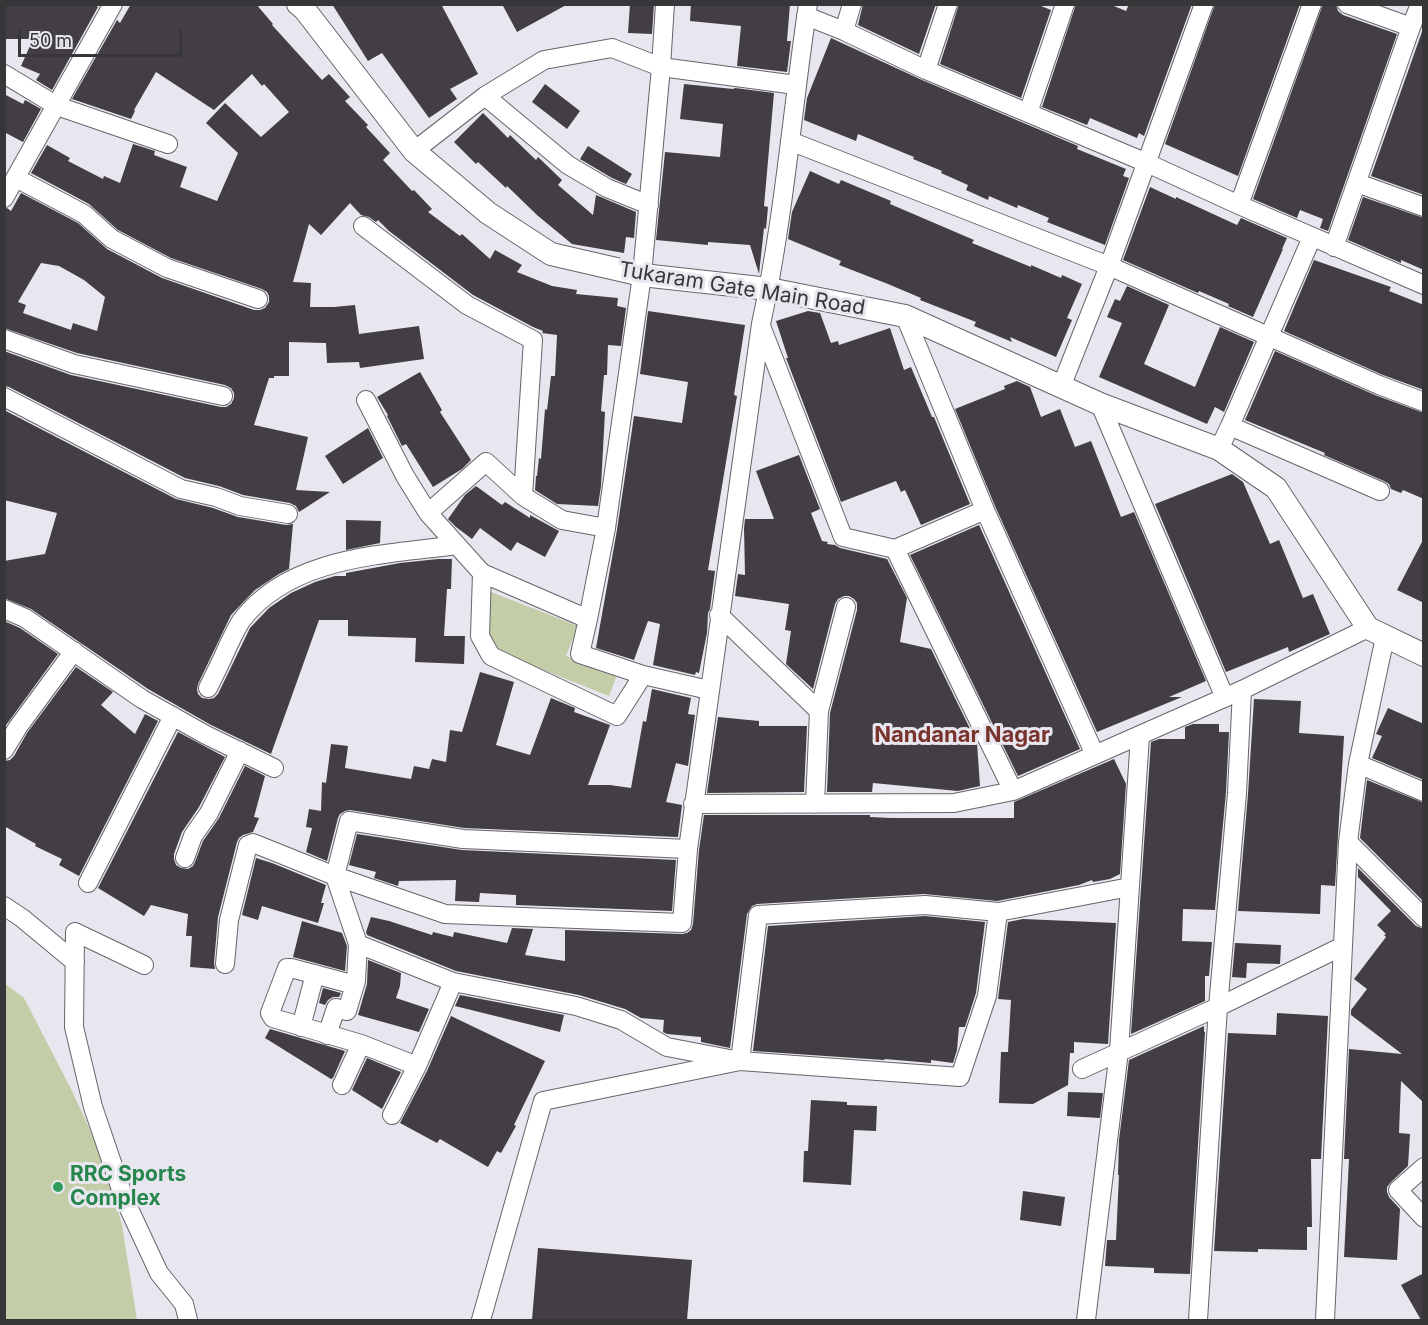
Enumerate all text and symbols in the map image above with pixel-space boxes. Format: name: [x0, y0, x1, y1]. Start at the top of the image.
scale bar: [21, 18, 184, 56]
text: 50 m: [29, 30, 72, 51]
street label: Tukaram Gate Main Road: [617, 257, 867, 321]
district label: Nandanar Nagar: [874, 722, 1050, 748]
place label: RRC Sports Complex: [70, 1162, 186, 1212]
marker: RRC Sports Complex: [51, 1180, 65, 1194]

